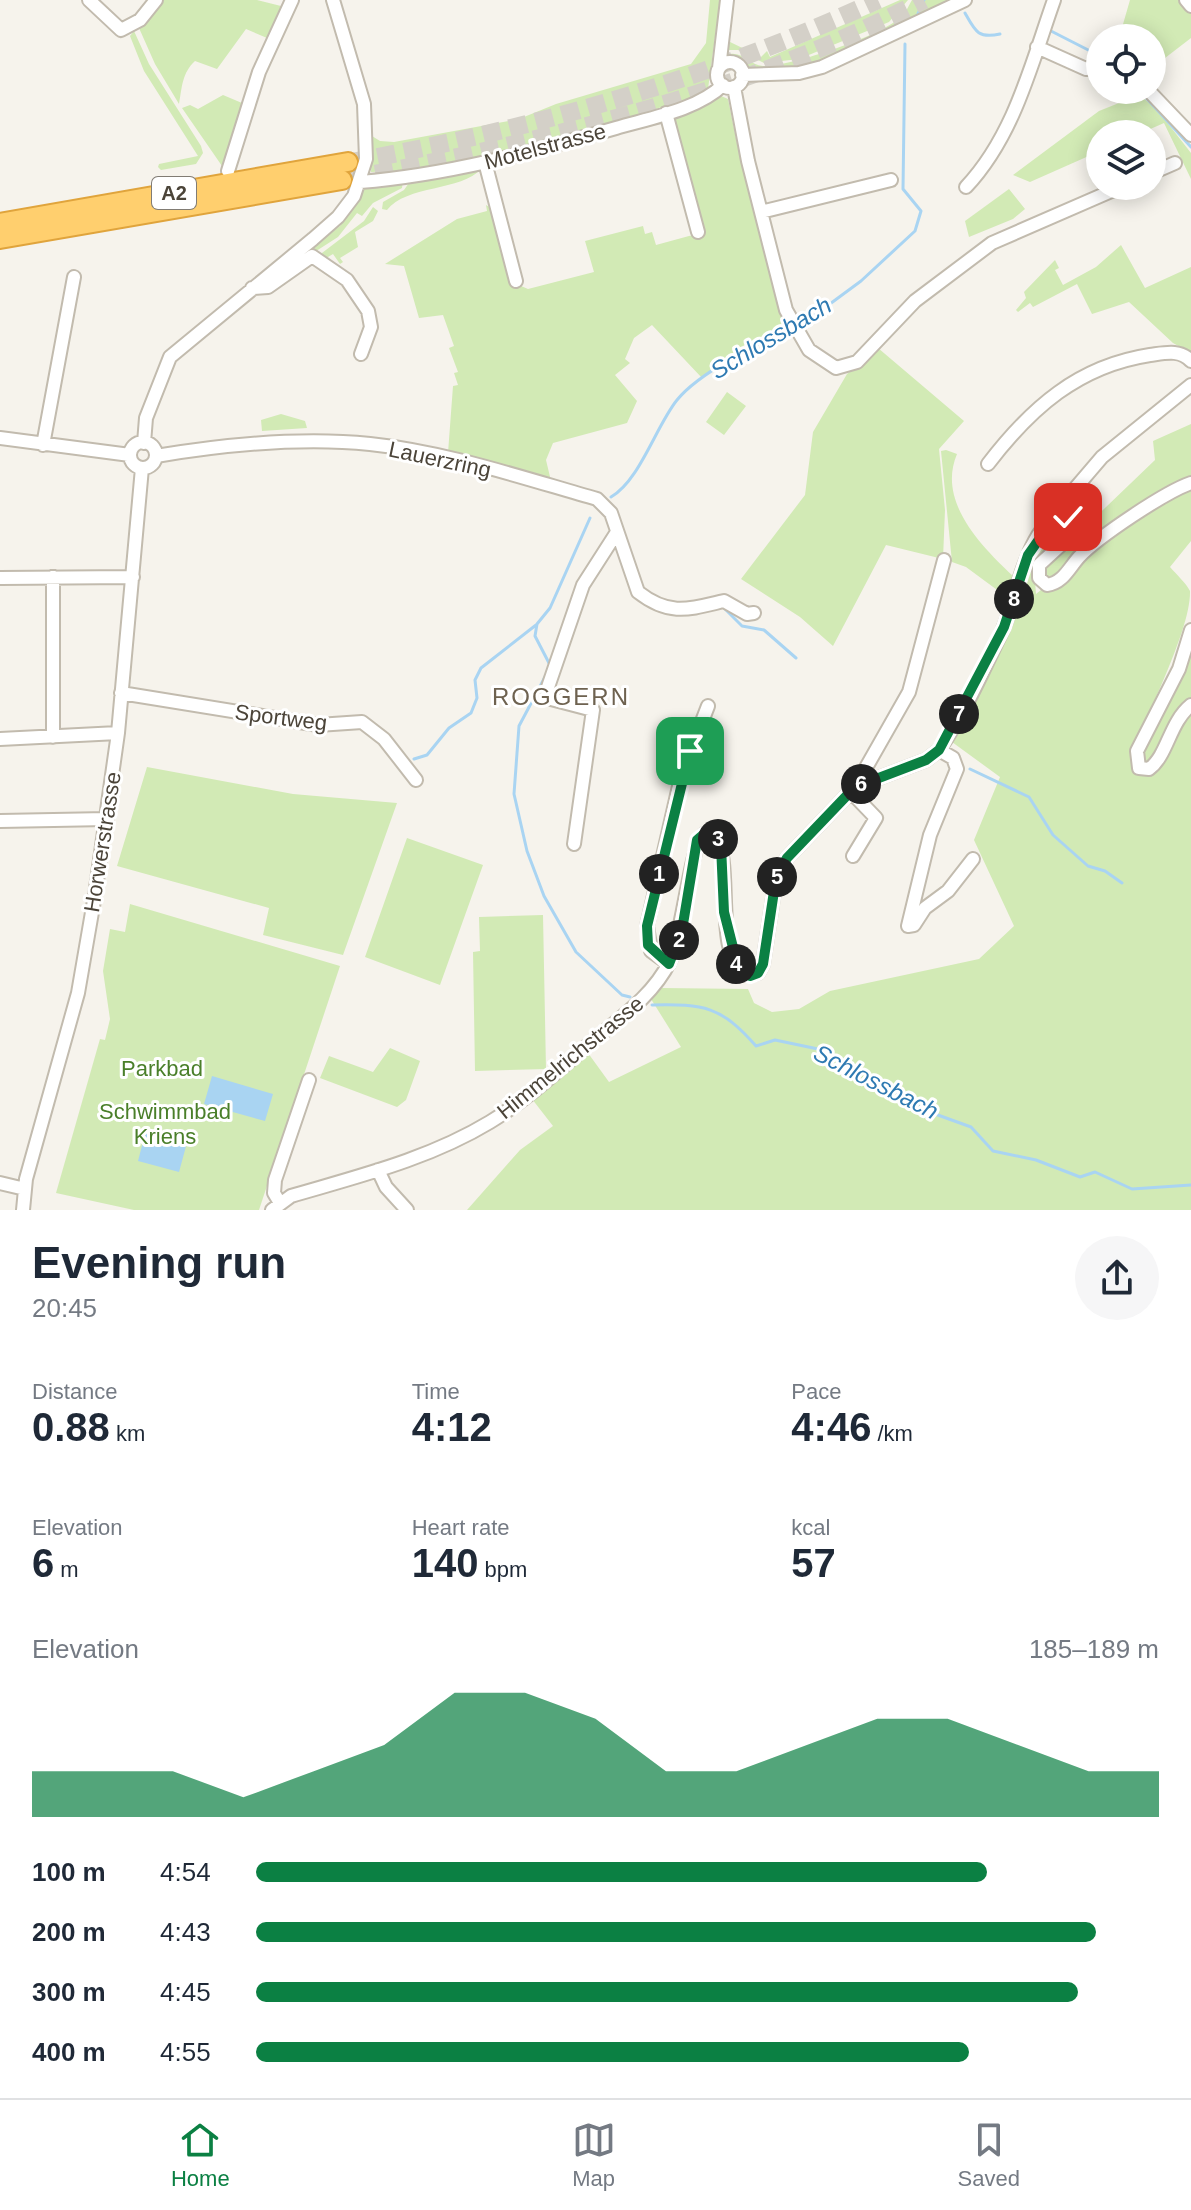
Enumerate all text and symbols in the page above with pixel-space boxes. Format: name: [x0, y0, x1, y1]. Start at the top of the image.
map controls: [1086, 24, 1166, 200]
button: locate: [1086, 24, 1166, 104]
street label: Motelstrasse: [482, 118, 609, 175]
button: layers: [1086, 120, 1166, 200]
road number: A2: [152, 177, 196, 209]
water label: Schlossbach: [705, 291, 836, 384]
street label: Lauerzring: [386, 436, 493, 483]
pin: [1034, 483, 1102, 551]
icon: check: [1046, 495, 1090, 539]
pin: 8: [994, 579, 1034, 619]
text: 8: [1008, 586, 1020, 611]
district label: ROGGERN: [492, 683, 630, 710]
pin: 7: [939, 694, 979, 734]
street label: Sportweg: [233, 699, 329, 736]
text: 7: [953, 701, 965, 726]
pin: [656, 717, 724, 785]
icon: arrive: [668, 729, 712, 773]
pin: 6: [841, 764, 881, 804]
street label: Horwerstrasse: [79, 770, 126, 914]
text: 6: [855, 771, 867, 796]
pin: 3: [698, 819, 738, 859]
text: 3: [712, 826, 724, 851]
pin: 1: [639, 854, 679, 894]
pin: 5: [757, 857, 797, 897]
text: 1: [653, 861, 665, 886]
text: 5: [771, 864, 783, 889]
pin: 2: [659, 920, 699, 960]
text: 2: [673, 927, 685, 952]
pin: 4: [716, 944, 756, 984]
text: 4: [730, 951, 742, 976]
street label: Himmelrichstrasse: [492, 991, 648, 1124]
water label: Schlossbach: [809, 1039, 943, 1124]
park label: Parkbad: [121, 1056, 203, 1081]
park label: Schwimmbad Kriens: [99, 1099, 231, 1149]
button: share: [1075, 1236, 1159, 1320]
text: Evening run: [32, 1238, 286, 1287]
text: 20:45: [32, 1293, 97, 1323]
text: Distance: [32, 1379, 118, 1404]
text: Time: [412, 1379, 460, 1404]
text: Pace: [791, 1379, 841, 1404]
text: 0.88: [32, 1405, 110, 1449]
text: 4:12: [412, 1405, 492, 1449]
text: 4:46: [791, 1405, 871, 1449]
text: km: [110, 1421, 145, 1446]
text: /km: [871, 1421, 913, 1446]
text: Elevation: [32, 1515, 123, 1540]
text: Heart rate: [412, 1515, 509, 1540]
text: kcal: [791, 1515, 830, 1540]
text: 6: [32, 1541, 54, 1585]
text: 140: [412, 1541, 478, 1585]
text: 57: [791, 1541, 836, 1585]
text: m: [54, 1557, 79, 1582]
text: bpm: [478, 1557, 527, 1582]
text: Elevation: [32, 1634, 139, 1664]
text: 185–189 m: [1029, 1634, 1159, 1664]
text: 100 m: [32, 1857, 106, 1887]
text: 4:54: [160, 1857, 211, 1887]
text: 200 m: [32, 1917, 106, 1947]
text: 4:43: [160, 1917, 211, 1947]
text: 300 m: [32, 1977, 106, 2007]
text: 4:45: [160, 1977, 211, 2007]
text: 400 m: [32, 2037, 106, 2067]
text: 4:55: [160, 2037, 211, 2067]
tab: Home: [171, 2118, 230, 2192]
tab: Map: [572, 2118, 616, 2192]
tab: Saved: [958, 2118, 1020, 2192]

